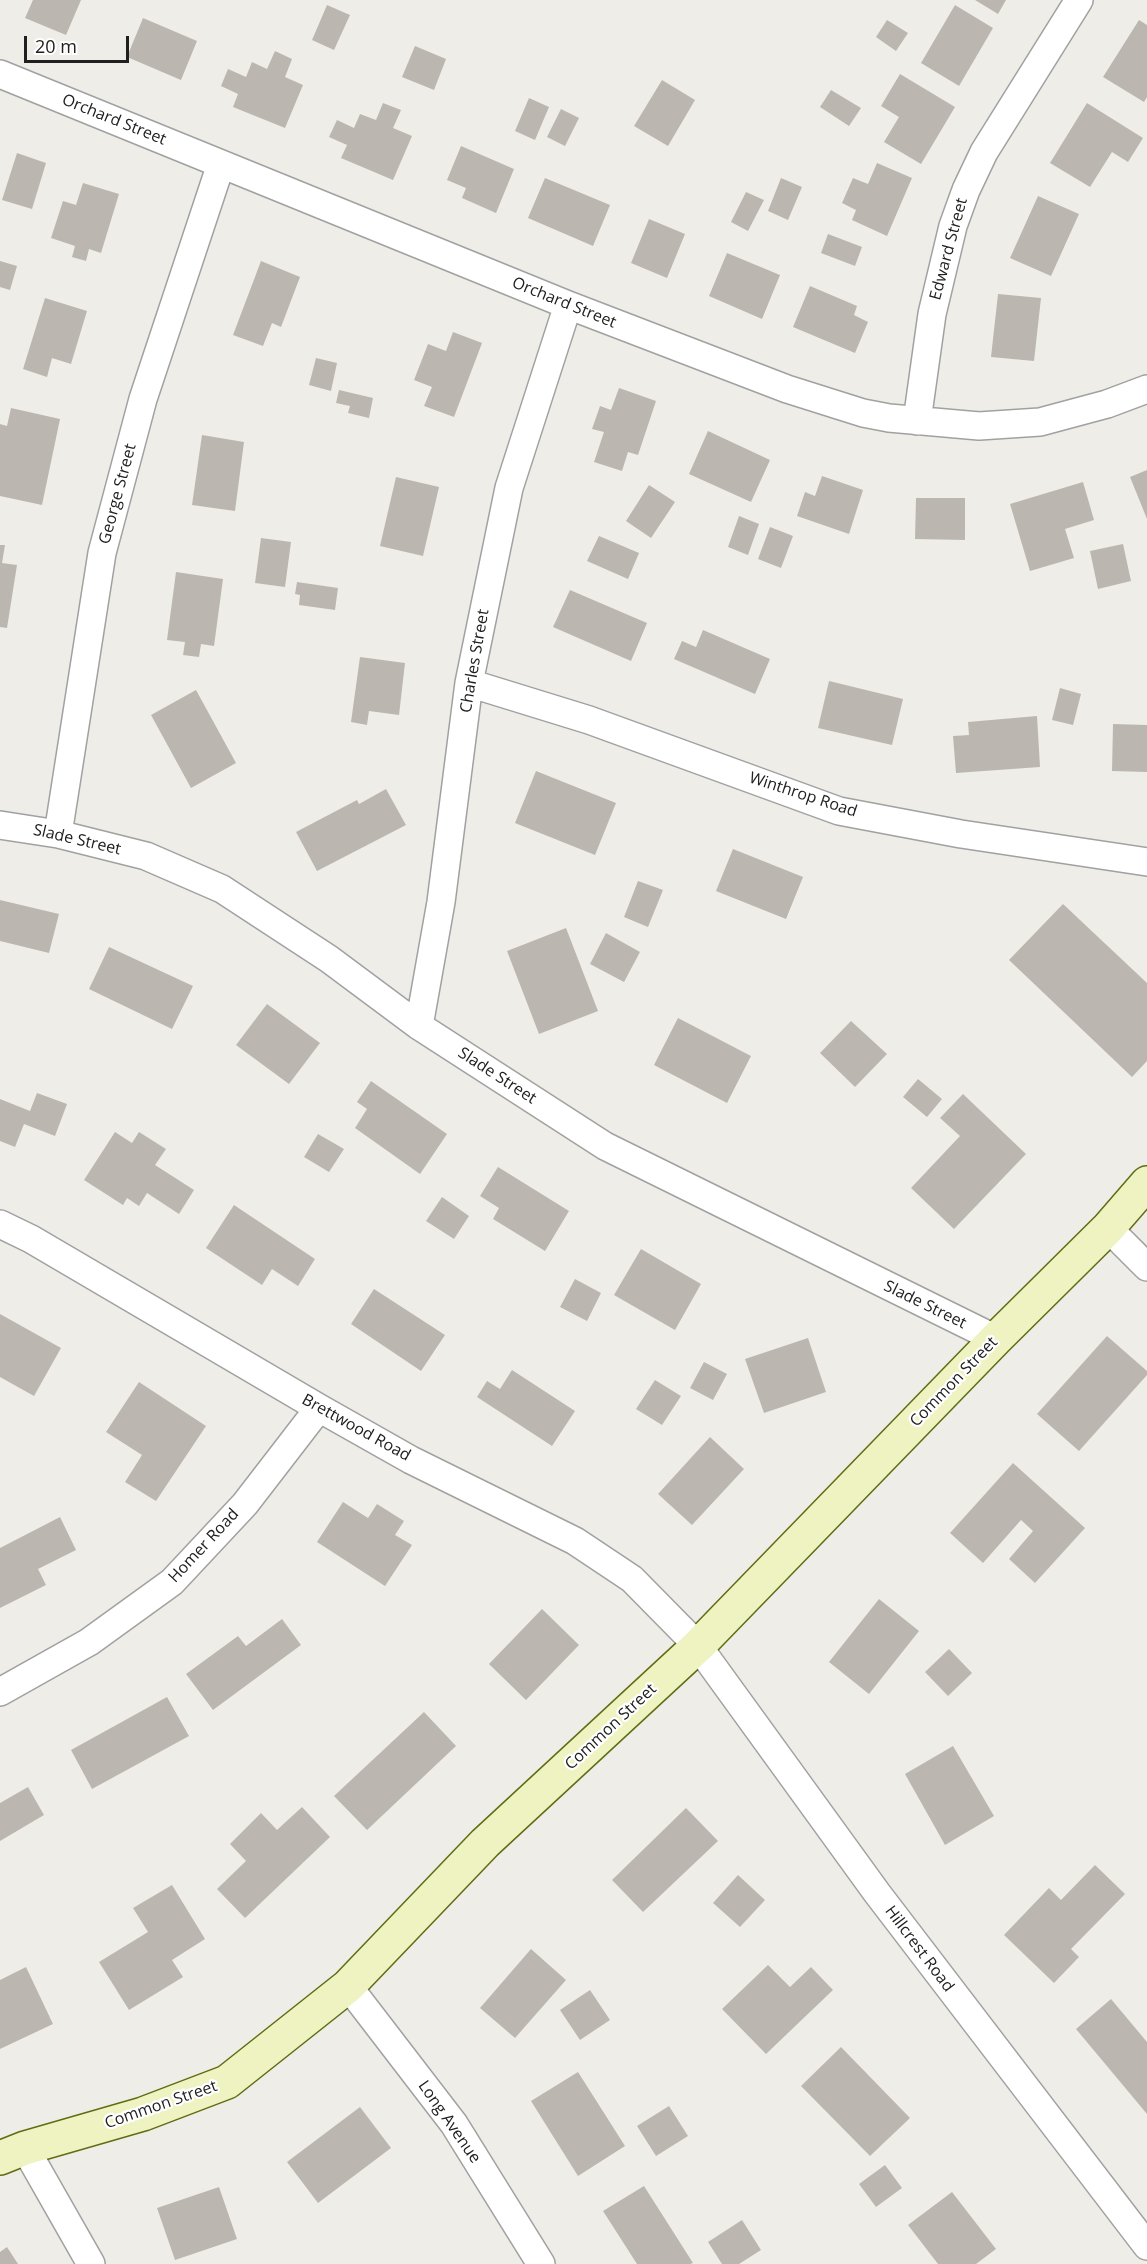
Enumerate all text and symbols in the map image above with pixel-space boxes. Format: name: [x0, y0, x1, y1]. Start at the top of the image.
scale bar: [27, 24, 132, 62]
text: 20 m: [35, 34, 77, 58]
street label: Orchard Street: [59, 90, 169, 150]
street label: Edward Street: [926, 196, 972, 302]
street label: Orchard Street: [509, 273, 619, 333]
street label: George Street: [95, 442, 141, 546]
street label: Charles Street: [456, 608, 494, 714]
street label: Winthrop Road: [747, 768, 859, 822]
street label: Slade Street: [31, 821, 123, 859]
street label: Slade Street: [454, 1044, 540, 1108]
street label: Slade Street: [881, 1277, 969, 1333]
street label: Common Street: [906, 1333, 1002, 1431]
street label: Brettwood Road: [298, 1390, 414, 1466]
street label: Homer Road: [165, 1505, 243, 1587]
street label: Common Street: [561, 1680, 661, 1774]
street label: Hillcrest Road: [880, 1902, 958, 1996]
street label: Common Street: [102, 2077, 220, 2133]
street label: Long Avenue: [414, 2077, 484, 2167]

